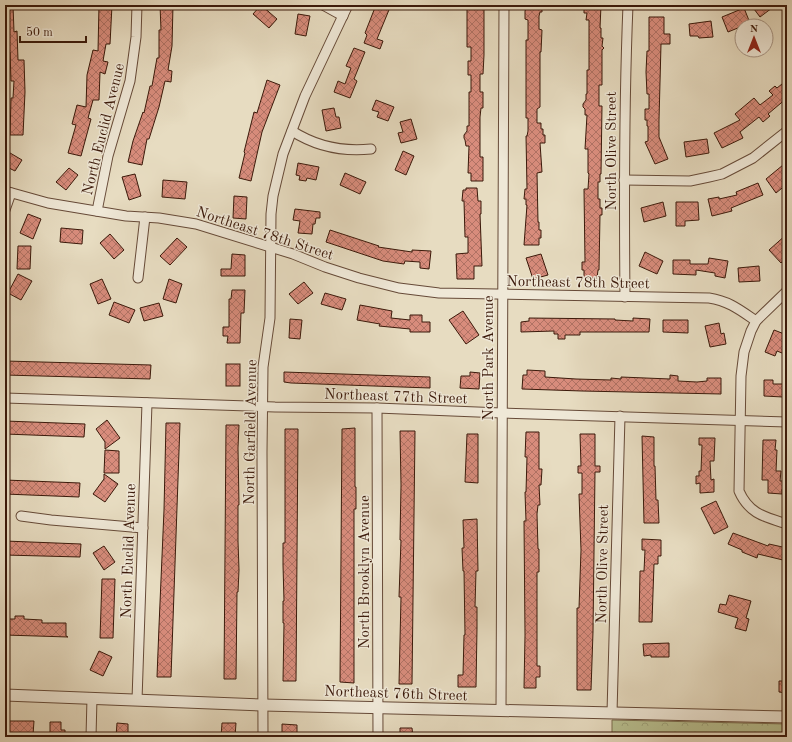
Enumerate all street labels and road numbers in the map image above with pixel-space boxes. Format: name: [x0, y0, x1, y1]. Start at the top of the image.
street label: North Euclid Avenue: [81, 62, 128, 197]
street label: North Olive Street: [605, 91, 620, 211]
street label: Northeast 78th Street: [194, 205, 335, 264]
street label: Northeast 78th Street: [506, 275, 650, 292]
street label: North Park Avenue: [482, 295, 497, 421]
street label: North Garfield Avenue: [243, 359, 260, 505]
street label: Northeast 77th Street: [324, 387, 468, 408]
street label: North Euclid Avenue: [120, 483, 139, 619]
street label: North Brooklyn Avenue: [358, 495, 373, 649]
street label: North Olive Street: [595, 504, 612, 624]
street label: Northeast 76th Street: [324, 684, 468, 705]

